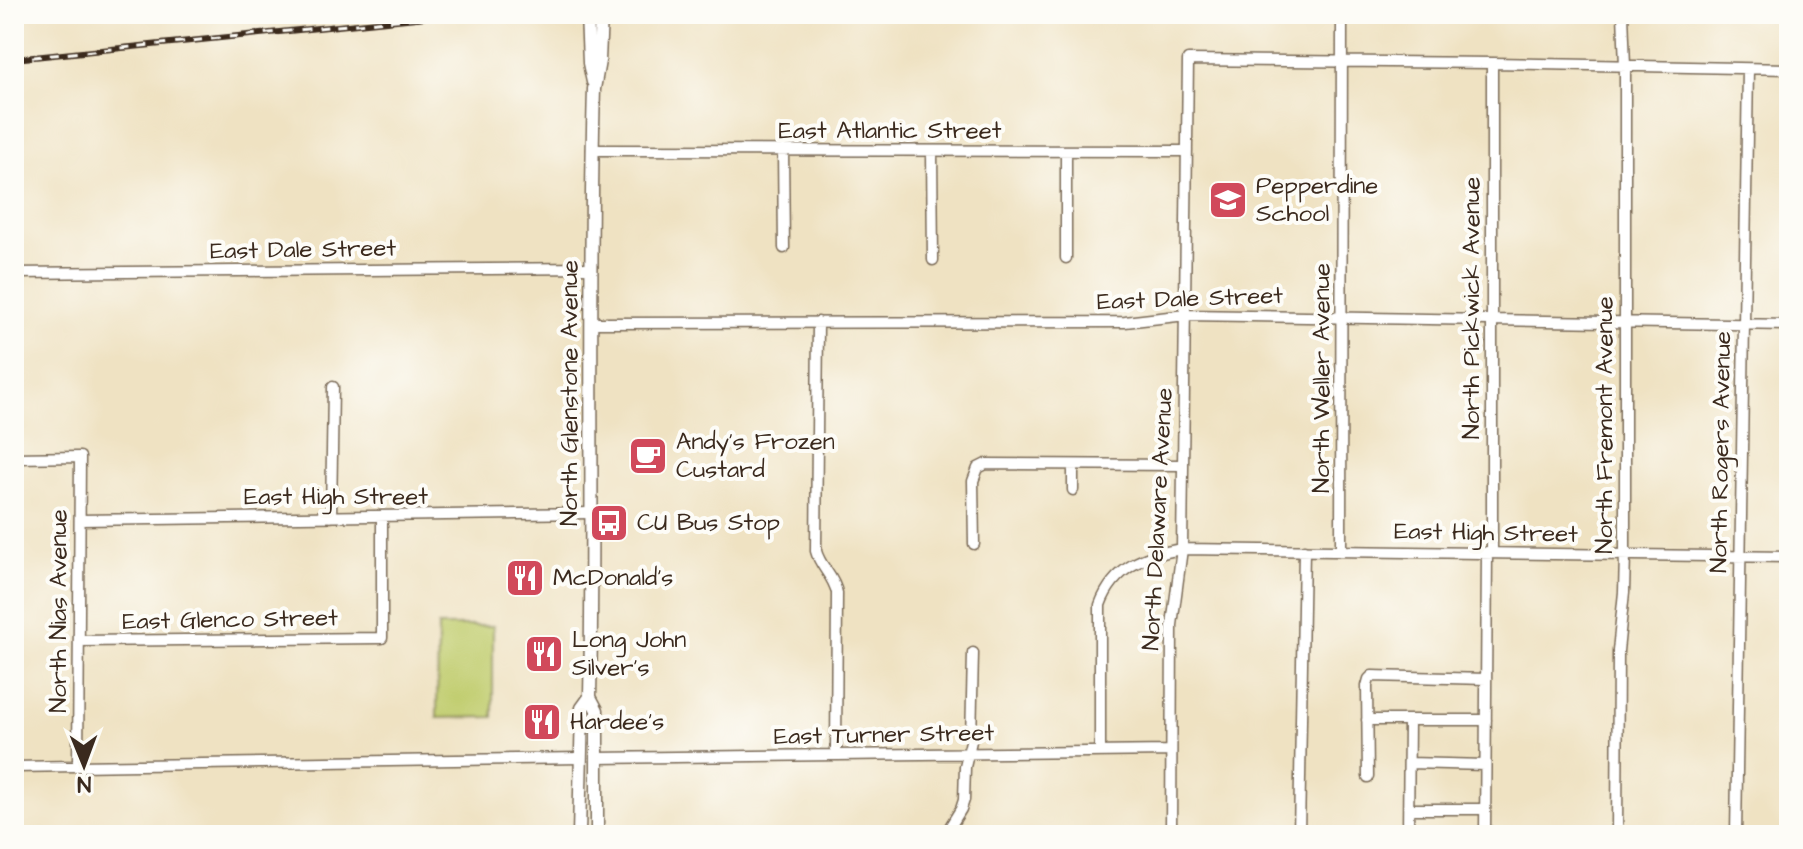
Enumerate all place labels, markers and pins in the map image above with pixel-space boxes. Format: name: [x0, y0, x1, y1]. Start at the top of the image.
place label: Pepperdine School: [1256, 169, 1378, 231]
school or university icon: Pepperdine School: [1207, 179, 1249, 221]
place label: Andy's Frozen Custard: [676, 425, 835, 487]
cafe icon: Andy's Frozen Custard: [627, 435, 669, 477]
bus stop icon: CU Bus Stop: [588, 502, 630, 544]
place label: CU Bus Stop: [637, 506, 780, 540]
restaurant icon: McDonald's: [504, 557, 546, 599]
place label: McDonald's: [553, 561, 673, 595]
place label: Long John Silver's: [572, 623, 686, 685]
restaurant icon: Long John Silver's: [523, 633, 565, 675]
restaurant icon: Hardee's: [521, 701, 563, 743]
place label: Hardee's: [570, 705, 664, 739]

